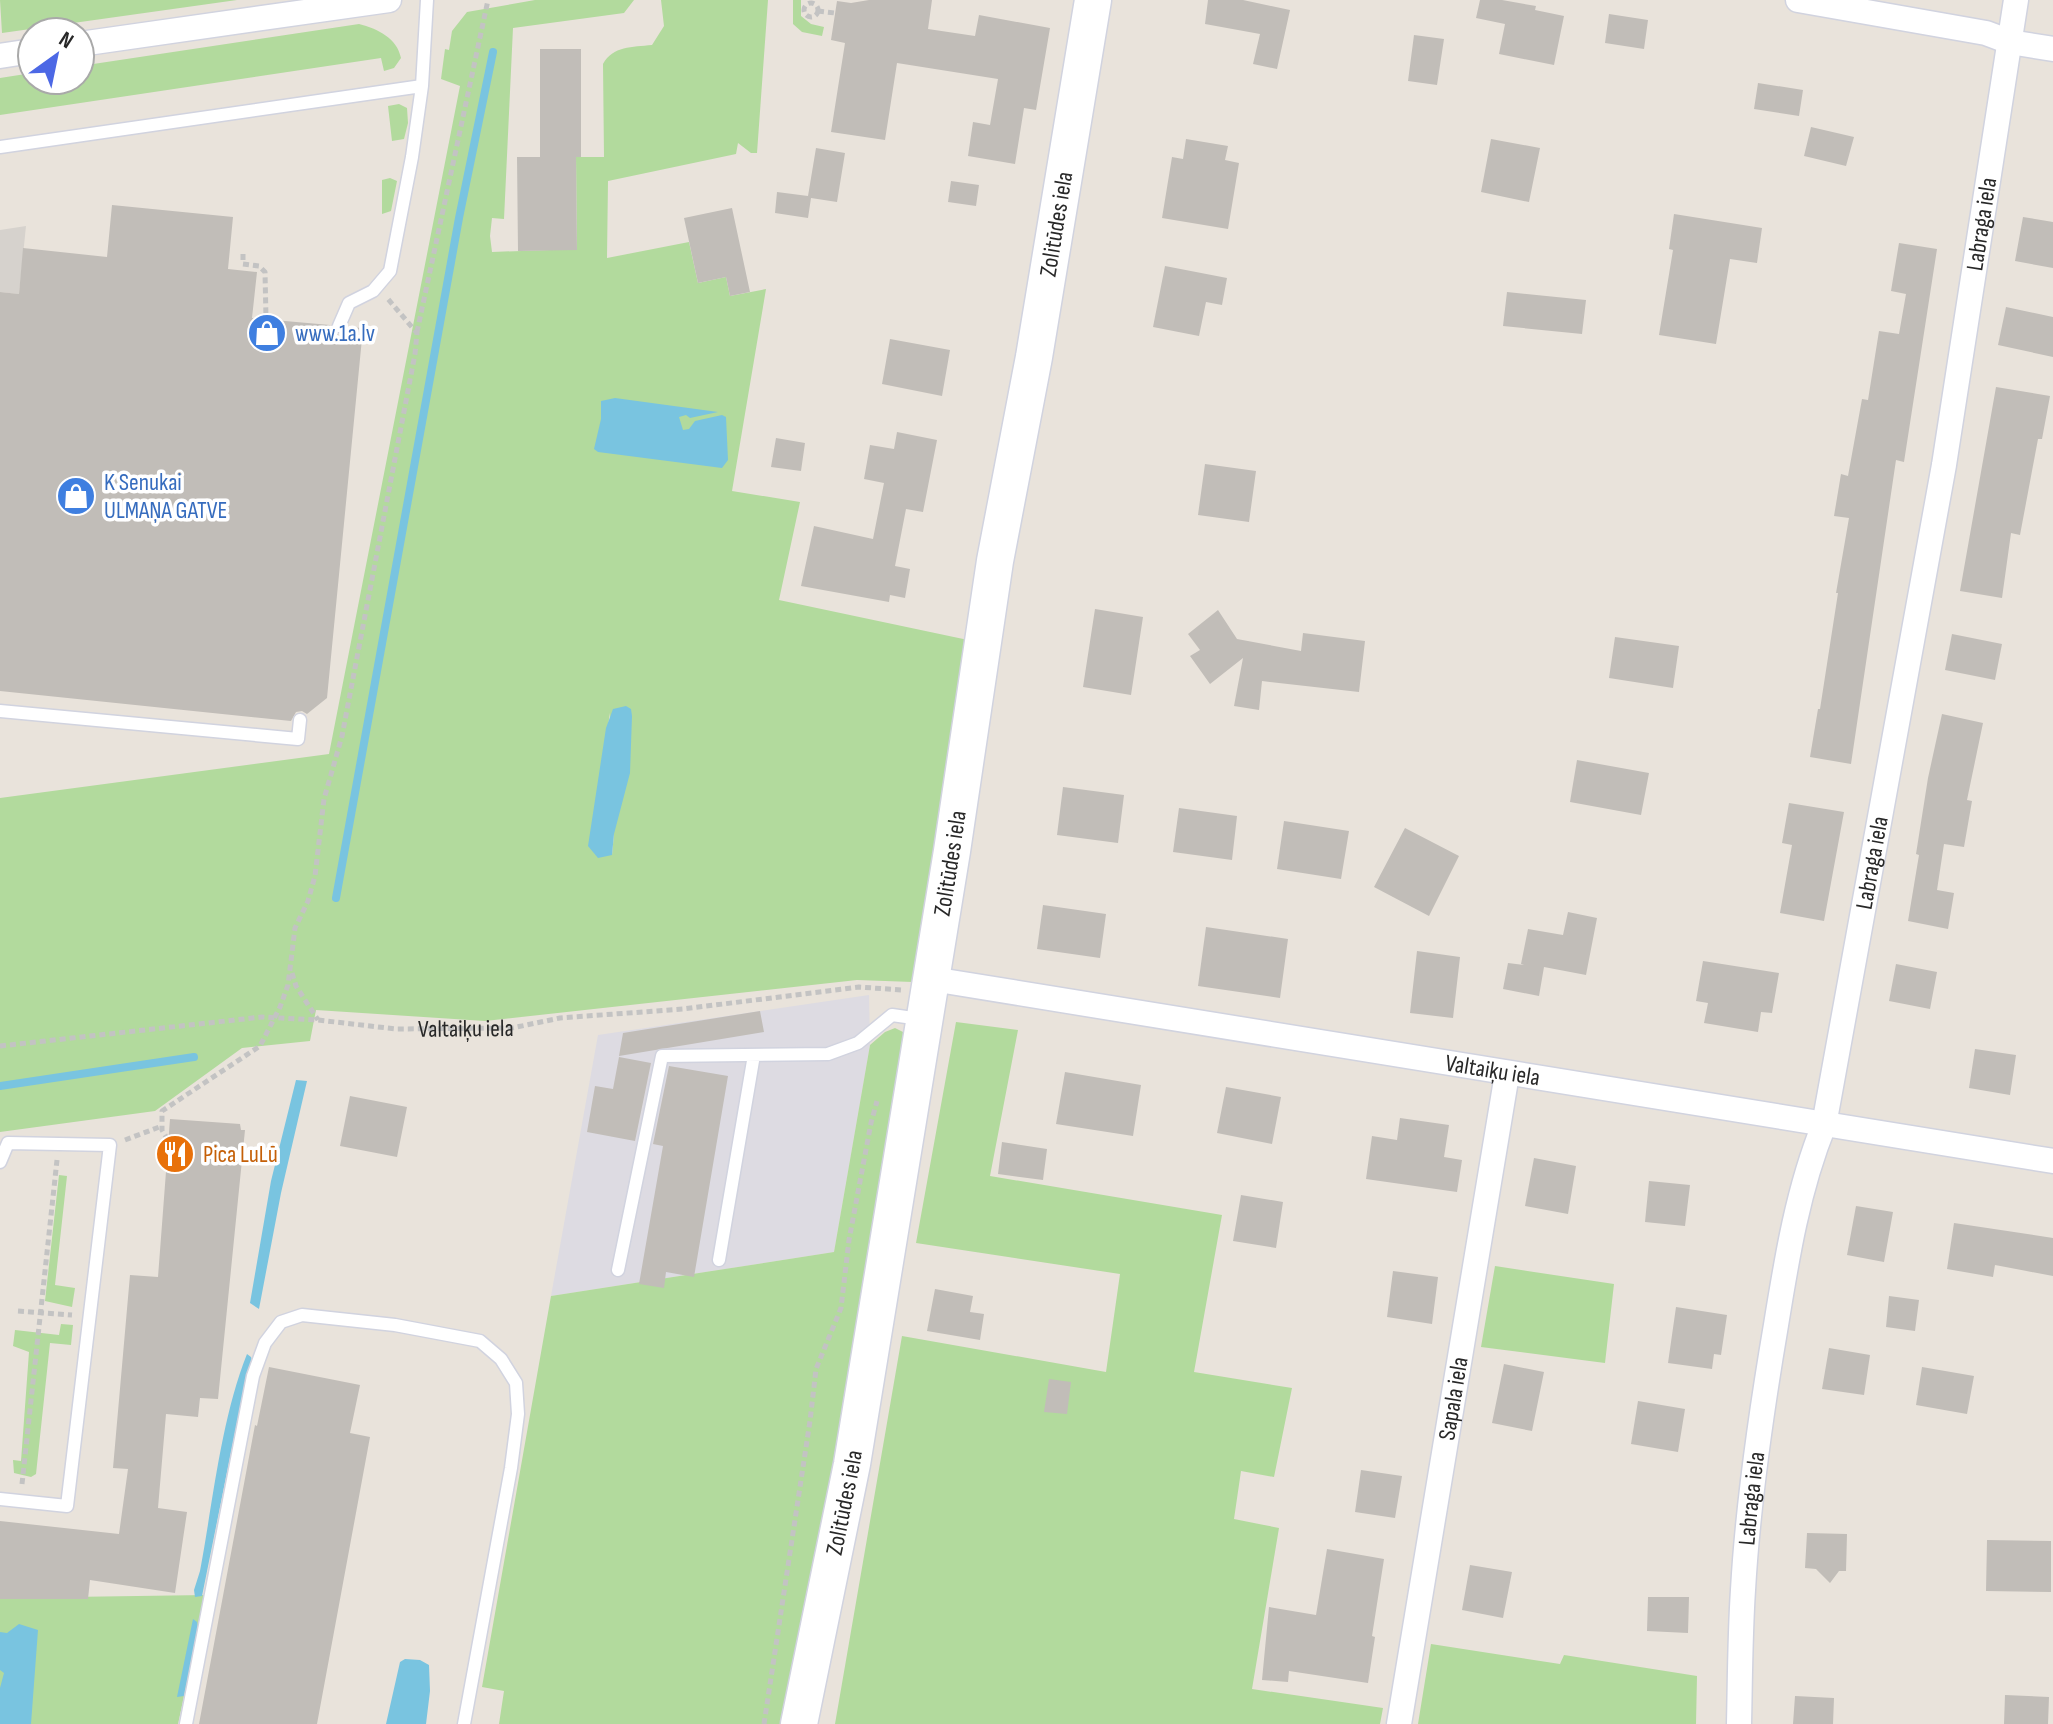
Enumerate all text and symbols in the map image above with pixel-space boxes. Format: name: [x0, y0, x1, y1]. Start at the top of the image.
north arrow: [16, 16, 96, 96]
text: N: [54, 26, 78, 55]
street label: Zolitūdes iela: [1033, 169, 1079, 279]
street label: Labraga iela: [1960, 175, 2003, 273]
shop icon: www.1a.lv: [246, 312, 288, 354]
place label: www.1a.lv: [295, 319, 375, 348]
place label: K Senukai ULMAŅA GATVE: [104, 468, 227, 525]
shop icon: K Senukai ULMAŅA GATVE: [55, 475, 97, 517]
street label: Zolitūdes iela: [927, 809, 972, 918]
street label: Labraga iela: [1849, 814, 1894, 912]
street label: Valtaiķu iela: [418, 1013, 514, 1043]
street label: Valtaiķu iela: [1443, 1048, 1542, 1092]
restaurant icon: Pica LuLū: [154, 1133, 196, 1175]
place label: Pica LuLū: [203, 1140, 278, 1169]
street label: Sapala iela: [1432, 1355, 1474, 1442]
street label: Zolitūdes iela: [819, 1448, 869, 1557]
street label: Labraga iela: [1732, 1450, 1771, 1546]

